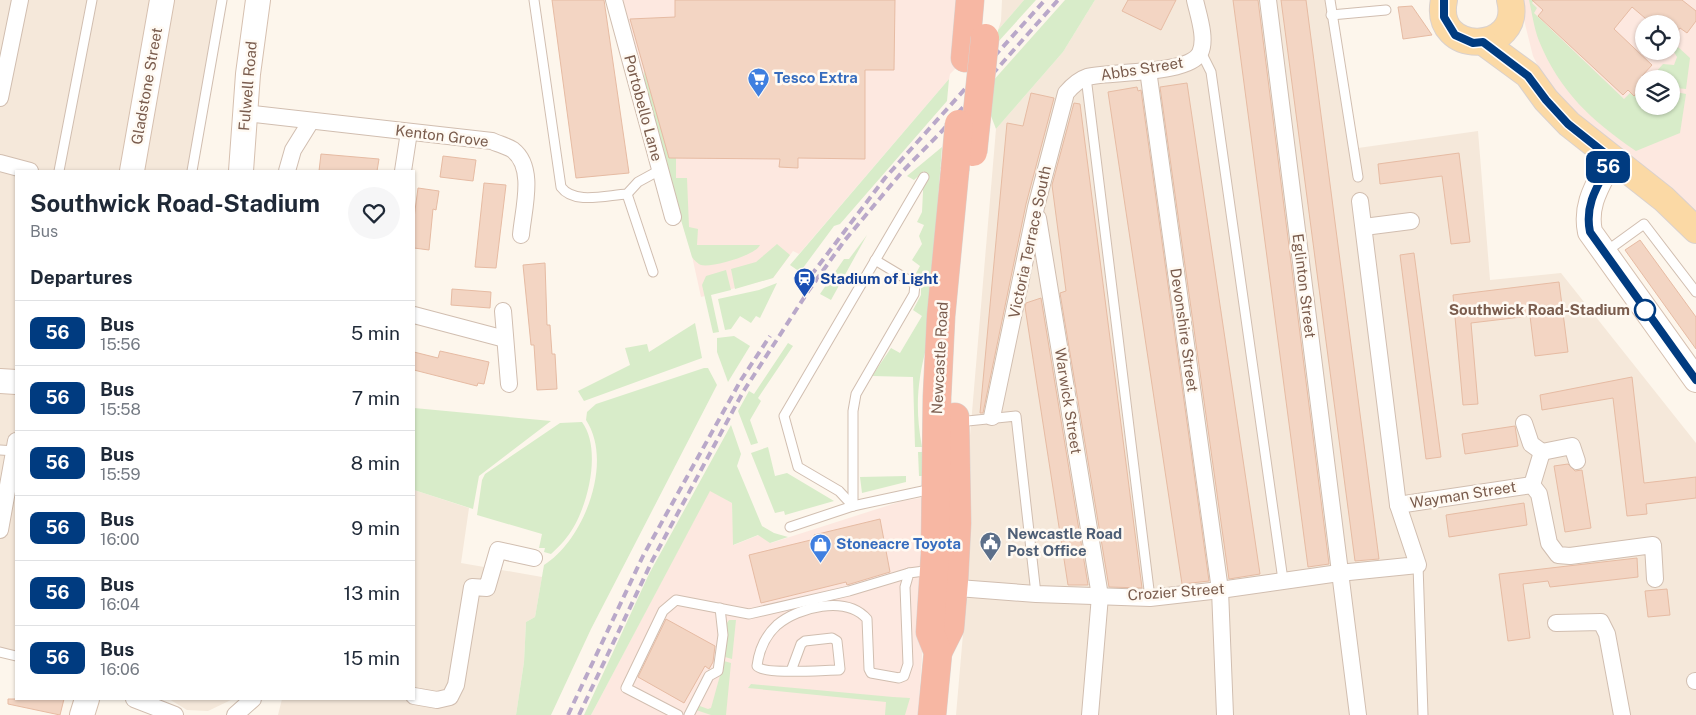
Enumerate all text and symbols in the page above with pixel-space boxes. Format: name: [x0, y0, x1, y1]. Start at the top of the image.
map controls: [1635, 15, 1680, 115]
button: locate: [1635, 15, 1680, 60]
street label: Gladstone Street: [128, 26, 165, 146]
street label: Fulwell Road: [235, 40, 260, 131]
street label: Portobello Lane: [621, 53, 666, 163]
street label: Abbs Street: [1099, 54, 1185, 83]
supermarket icon: Tesco Extra: [746, 66, 770, 97]
place label: Tesco Extra: [774, 69, 858, 86]
button: layers: [1635, 70, 1680, 115]
street label: Kenton Grove: [394, 121, 490, 150]
line badge: 56: [1586, 151, 1630, 183]
text: 56: [1596, 156, 1620, 177]
street label: Victoria Terrace South: [1005, 164, 1054, 320]
button: heart: [348, 187, 400, 239]
text: Southwick Road-Stadium: [30, 189, 320, 217]
text: Bus: [30, 222, 58, 241]
street label: Eglinton Street: [1290, 233, 1319, 339]
text: Departures: [30, 266, 133, 288]
station icon: Stadium of Light: [792, 267, 816, 298]
street label: Devonshire Street: [1167, 267, 1202, 393]
place label: Stadium of Light: [820, 270, 938, 287]
marker: Southwick Road-Stadium: [1634, 299, 1656, 321]
street label: Newcastle Road: [928, 301, 951, 415]
place label: Southwick Road-Stadium: [1449, 301, 1630, 318]
text: Bus: [100, 313, 134, 335]
text: 56: [45, 322, 70, 343]
text: 5 min: [351, 322, 400, 344]
text: 15:56: [100, 335, 141, 354]
street label: Warwick Street: [1052, 347, 1085, 455]
text: Bus: [100, 378, 134, 400]
text: 56: [45, 387, 70, 408]
text: 7 min: [352, 387, 400, 409]
text: 15:58: [100, 400, 141, 419]
text: Bus: [100, 443, 134, 465]
text: 56: [45, 452, 70, 473]
text: 8 min: [351, 452, 400, 474]
text: 15:59: [100, 465, 141, 484]
street label: Wayman Street: [1409, 478, 1517, 511]
text: Bus: [100, 508, 134, 530]
text: 56: [45, 517, 70, 538]
text: 9 min: [351, 517, 400, 539]
place label: Newcastle Road Post Office: [1007, 525, 1122, 559]
text: 16:00: [100, 530, 140, 549]
public building icon: Newcastle Road Post Office: [979, 531, 1003, 562]
shop icon: Stoneacre Toyota: [808, 532, 832, 563]
place label: Stoneacre Toyota: [836, 535, 961, 552]
text: Bus: [100, 573, 134, 595]
street label: Crozier Street: [1127, 580, 1225, 603]
text: 56: [45, 582, 70, 603]
text: 13 min: [343, 582, 400, 604]
text: 16:04: [100, 595, 140, 614]
text: Bus: [100, 638, 134, 660]
text: 56: [45, 647, 70, 668]
text: 15 min: [343, 647, 400, 669]
text: 16:06: [100, 660, 140, 679]

